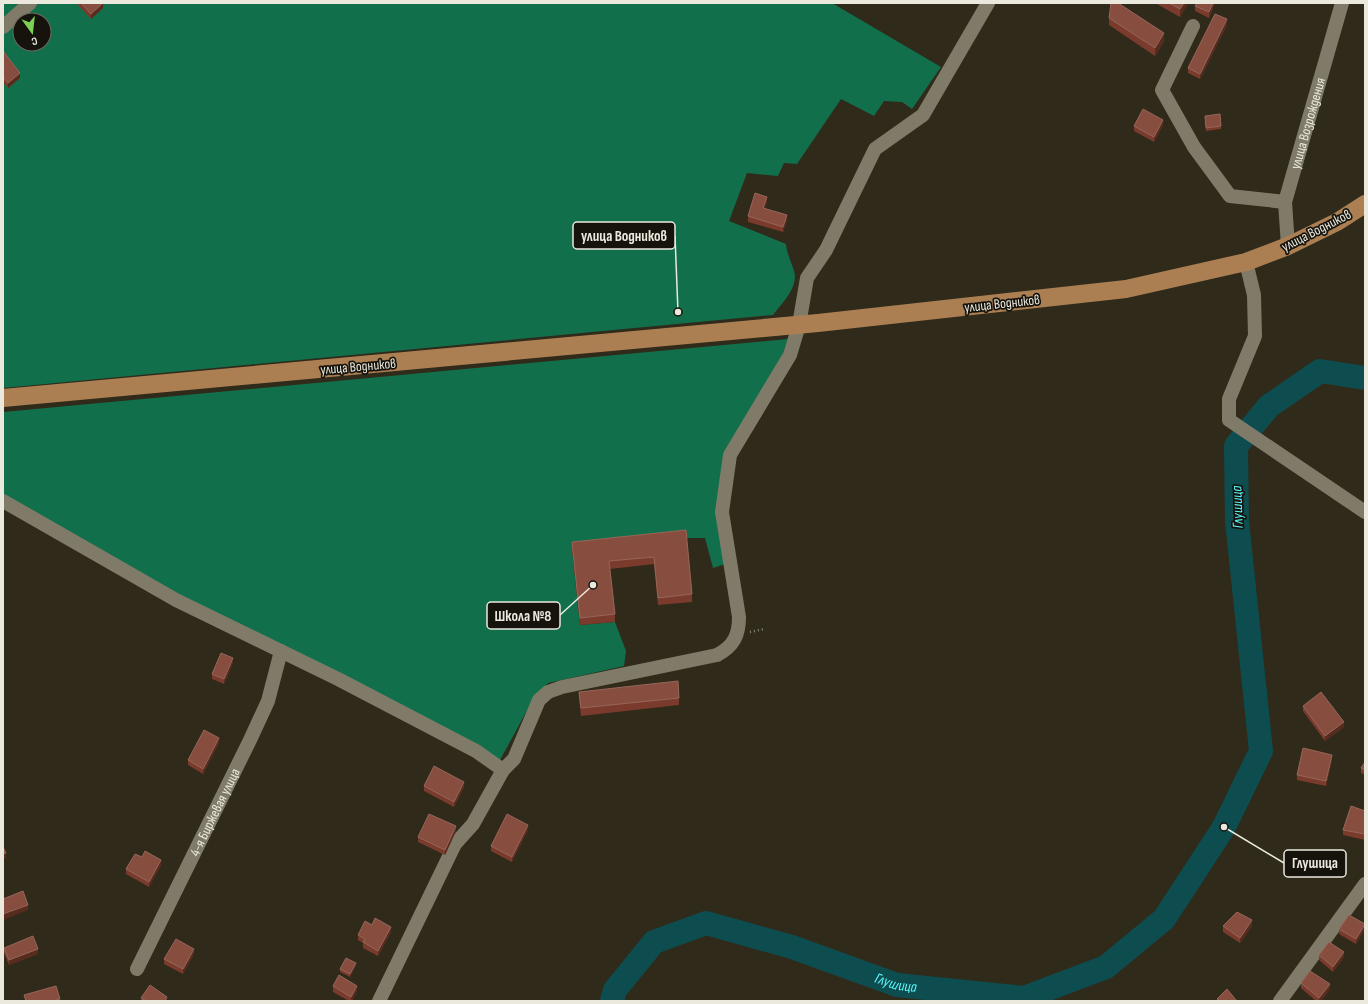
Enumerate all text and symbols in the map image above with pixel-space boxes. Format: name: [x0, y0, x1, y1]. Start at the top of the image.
north arrow: [12, 12, 52, 52]
text: С: [30, 34, 39, 48]
street label: улица Возрождения: [1287, 76, 1329, 171]
street label: улица Водников: [1279, 206, 1354, 255]
callout: улица Водников: [573, 222, 675, 249]
text: улица Водников: [581, 227, 667, 246]
street label: улица Водников: [963, 291, 1041, 316]
street label: улица Водников: [320, 355, 397, 378]
water label: Глушица: [1227, 485, 1248, 529]
callout: Школа №8: [487, 602, 560, 629]
text: Школа №8: [495, 607, 551, 626]
street label: 4-я Биржевая улица: [186, 765, 244, 859]
callout: Глушица: [1284, 850, 1346, 877]
text: Глушица: [1292, 854, 1338, 873]
water label: Глушица: [872, 969, 918, 997]

